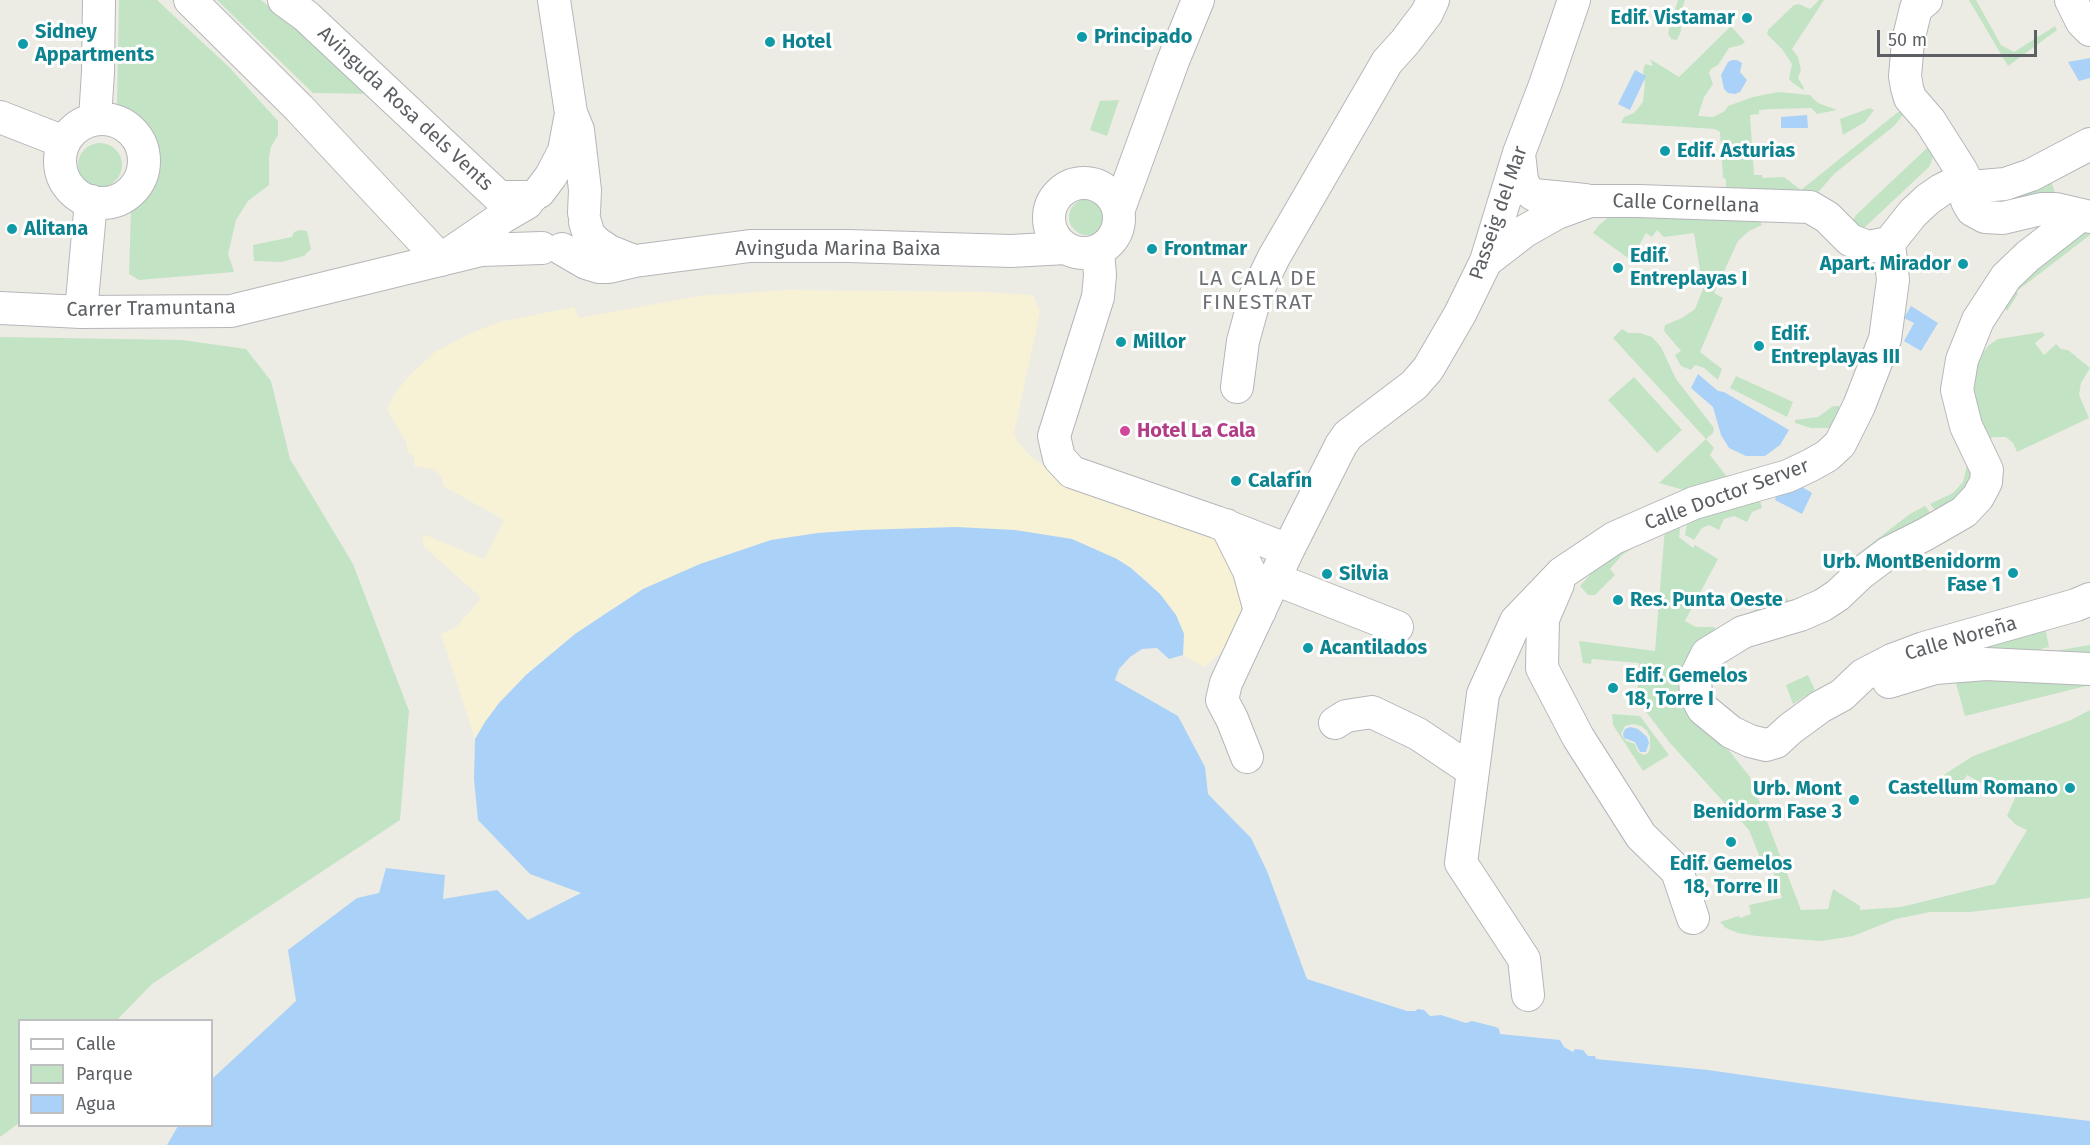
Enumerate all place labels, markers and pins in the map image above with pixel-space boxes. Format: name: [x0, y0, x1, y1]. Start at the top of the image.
place label: Edif. Vistamar: [1611, 6, 1735, 30]
marker: Edif. Vistamar: [1740, 11, 1754, 25]
place label: Sidney Appartments: [35, 20, 154, 67]
place label: Principado: [1094, 25, 1192, 49]
place label: Hotel: [782, 30, 831, 54]
marker: Principado: [1075, 30, 1089, 44]
marker: Hotel: [763, 35, 777, 49]
marker: Sidney Appartments: [16, 37, 30, 51]
place label: Edif. Asturias: [1677, 139, 1795, 163]
marker: Edif. Asturias: [1658, 144, 1672, 158]
place label: Alitana: [24, 217, 88, 241]
marker: Alitana: [5, 222, 19, 236]
place label: Frontmar: [1164, 237, 1247, 261]
marker: Frontmar: [1145, 242, 1159, 256]
place label: Edif. Entreplayas I: [1630, 244, 1747, 291]
place label: Apart. Mirador: [1820, 252, 1951, 276]
marker: Apart. Mirador: [1956, 257, 1970, 271]
marker: Edif. Entreplayas I: [1611, 261, 1625, 275]
place label: Edif. Entreplayas III: [1771, 322, 1900, 369]
place label: Millor: [1133, 330, 1186, 354]
marker: Millor: [1114, 335, 1128, 349]
marker: Edif. Entreplayas III: [1752, 339, 1766, 353]
place label: Hotel La Cala: [1137, 419, 1256, 443]
marker: Hotel La Cala: [1118, 424, 1132, 438]
place label: Calafín: [1248, 469, 1312, 493]
marker: Calafín: [1229, 474, 1243, 488]
place label: Urb. MontBenidorm Fase 1: [1823, 550, 2001, 597]
place label: Silvia: [1339, 562, 1389, 586]
marker: Urb. MontBenidorm Fase 1: [2006, 566, 2020, 580]
marker: Silvia: [1320, 567, 1334, 581]
place label: Res. Punta Oeste: [1630, 588, 1783, 612]
marker: Res. Punta Oeste: [1611, 593, 1625, 607]
place label: Acantilados: [1320, 636, 1427, 660]
marker: Acantilados: [1301, 641, 1315, 655]
place label: Edif. Gemelos 18, Torre I: [1625, 664, 1747, 711]
marker: Edif. Gemelos 18, Torre I: [1606, 681, 1620, 695]
place label: Castellum Romano: [1888, 776, 2058, 800]
place label: Urb. Mont Benidorm Fase 3: [1693, 777, 1842, 824]
marker: Castellum Romano: [2063, 781, 2077, 795]
marker: Urb. Mont Benidorm Fase 3: [1847, 793, 1861, 807]
marker: Edif. Gemelos 18, Torre II: [1724, 835, 1738, 849]
place label: Edif. Gemelos 18, Torre II: [1670, 852, 1792, 899]

